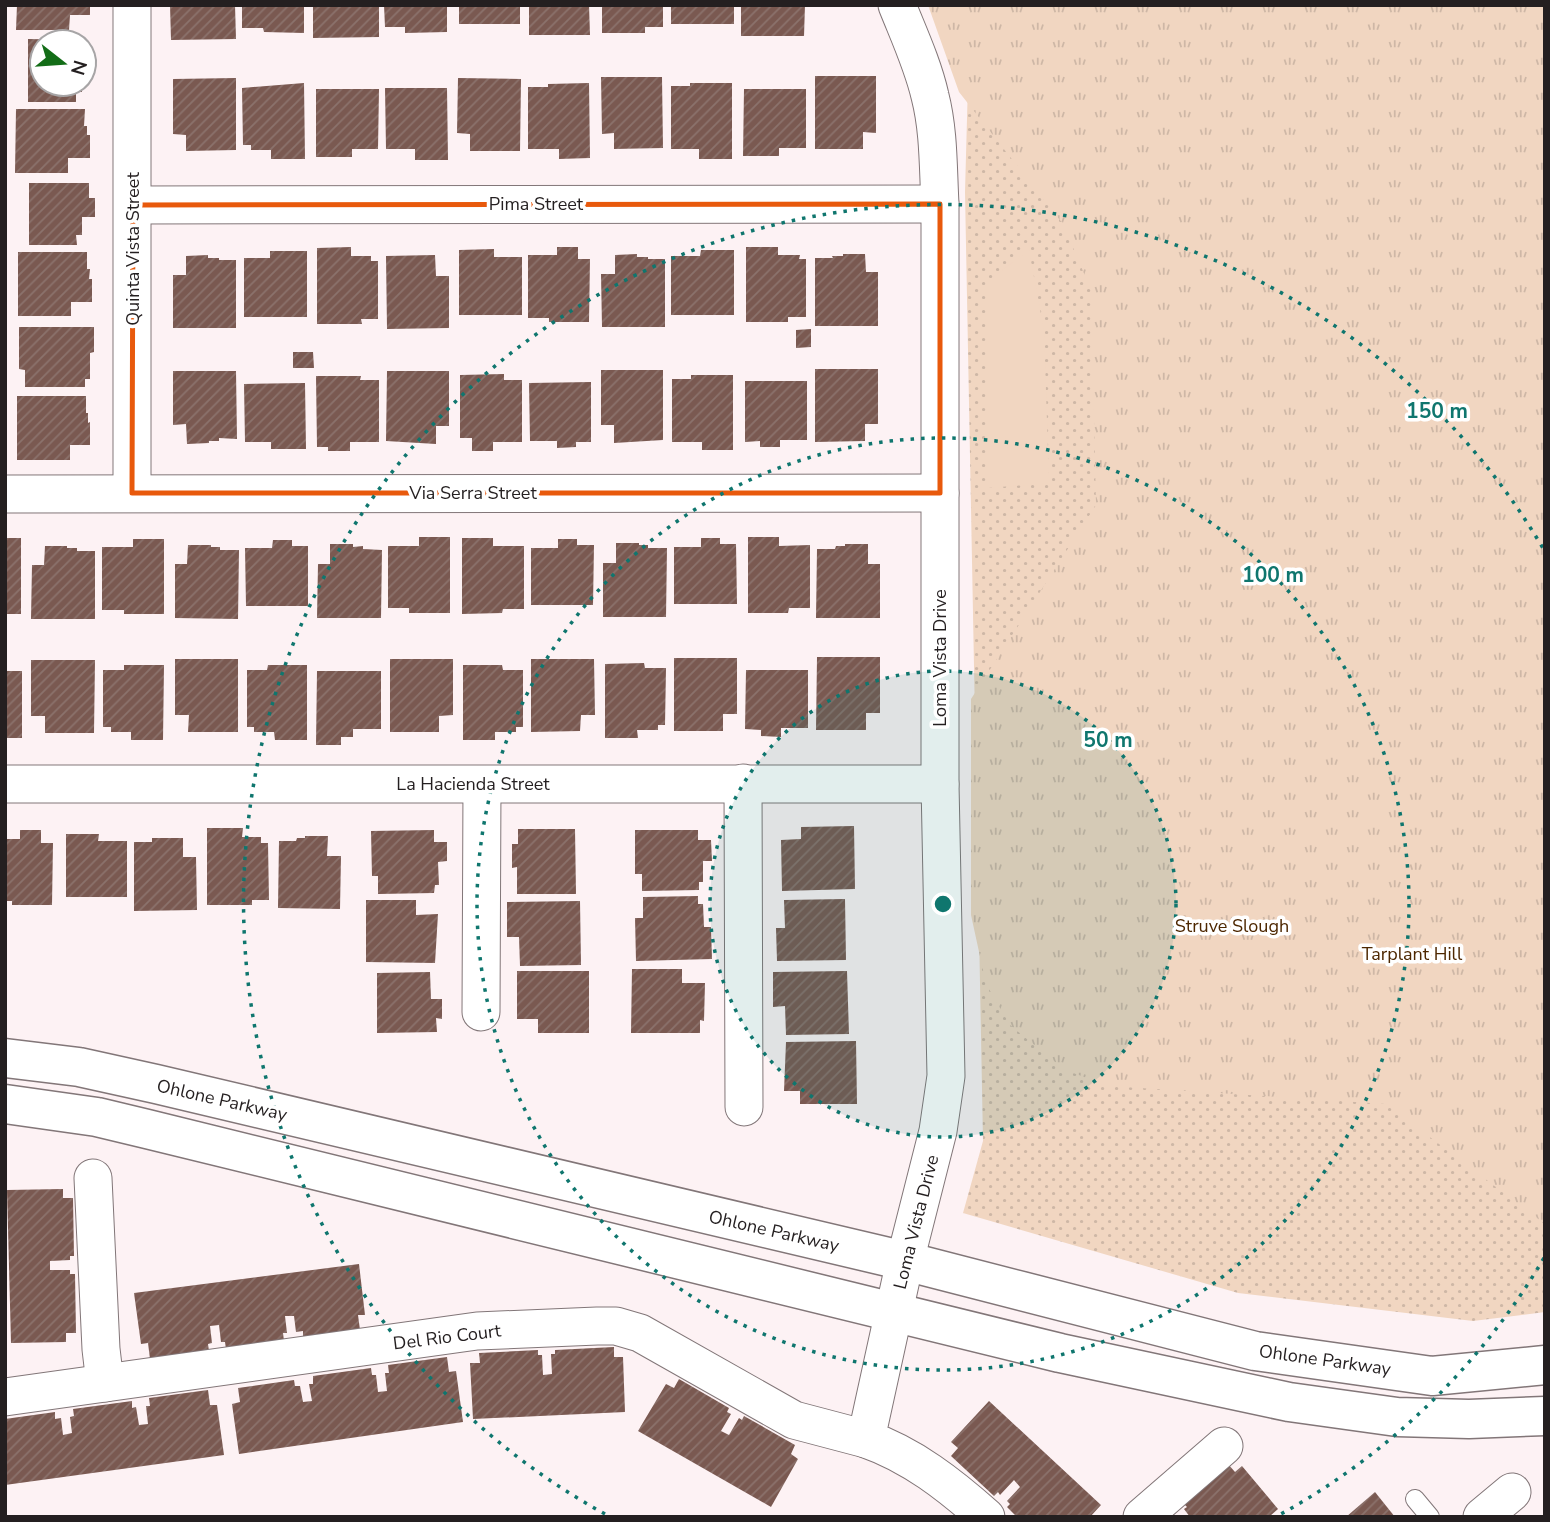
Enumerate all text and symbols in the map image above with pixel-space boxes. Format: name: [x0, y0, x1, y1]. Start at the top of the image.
north arrow: [28, 28, 98, 98]
text: N: [64, 57, 93, 78]
street label: Quinta Vista Street: [121, 172, 145, 326]
street label: Pima Street: [489, 192, 584, 216]
text: 150 m: [1406, 397, 1468, 425]
street label: Via Serra Street: [408, 481, 537, 505]
text: 100 m: [1242, 561, 1304, 589]
street label: Loma Vista Drive: [928, 589, 952, 727]
text: 50 m: [1083, 726, 1133, 754]
street label: La Hacienda Street: [396, 772, 550, 796]
centre of rings: [931, 892, 955, 916]
park label: Struve Slough: [1175, 914, 1289, 938]
park label: Tarplant Hill: [1362, 942, 1463, 966]
street label: Ohlone Parkway: [154, 1073, 290, 1127]
street label: Loma Vista Drive: [888, 1152, 944, 1292]
street label: Ohlone Parkway: [706, 1204, 842, 1258]
street label: Del Rio Court: [392, 1318, 503, 1356]
street label: Ohlone Parkway: [1257, 1339, 1393, 1381]

